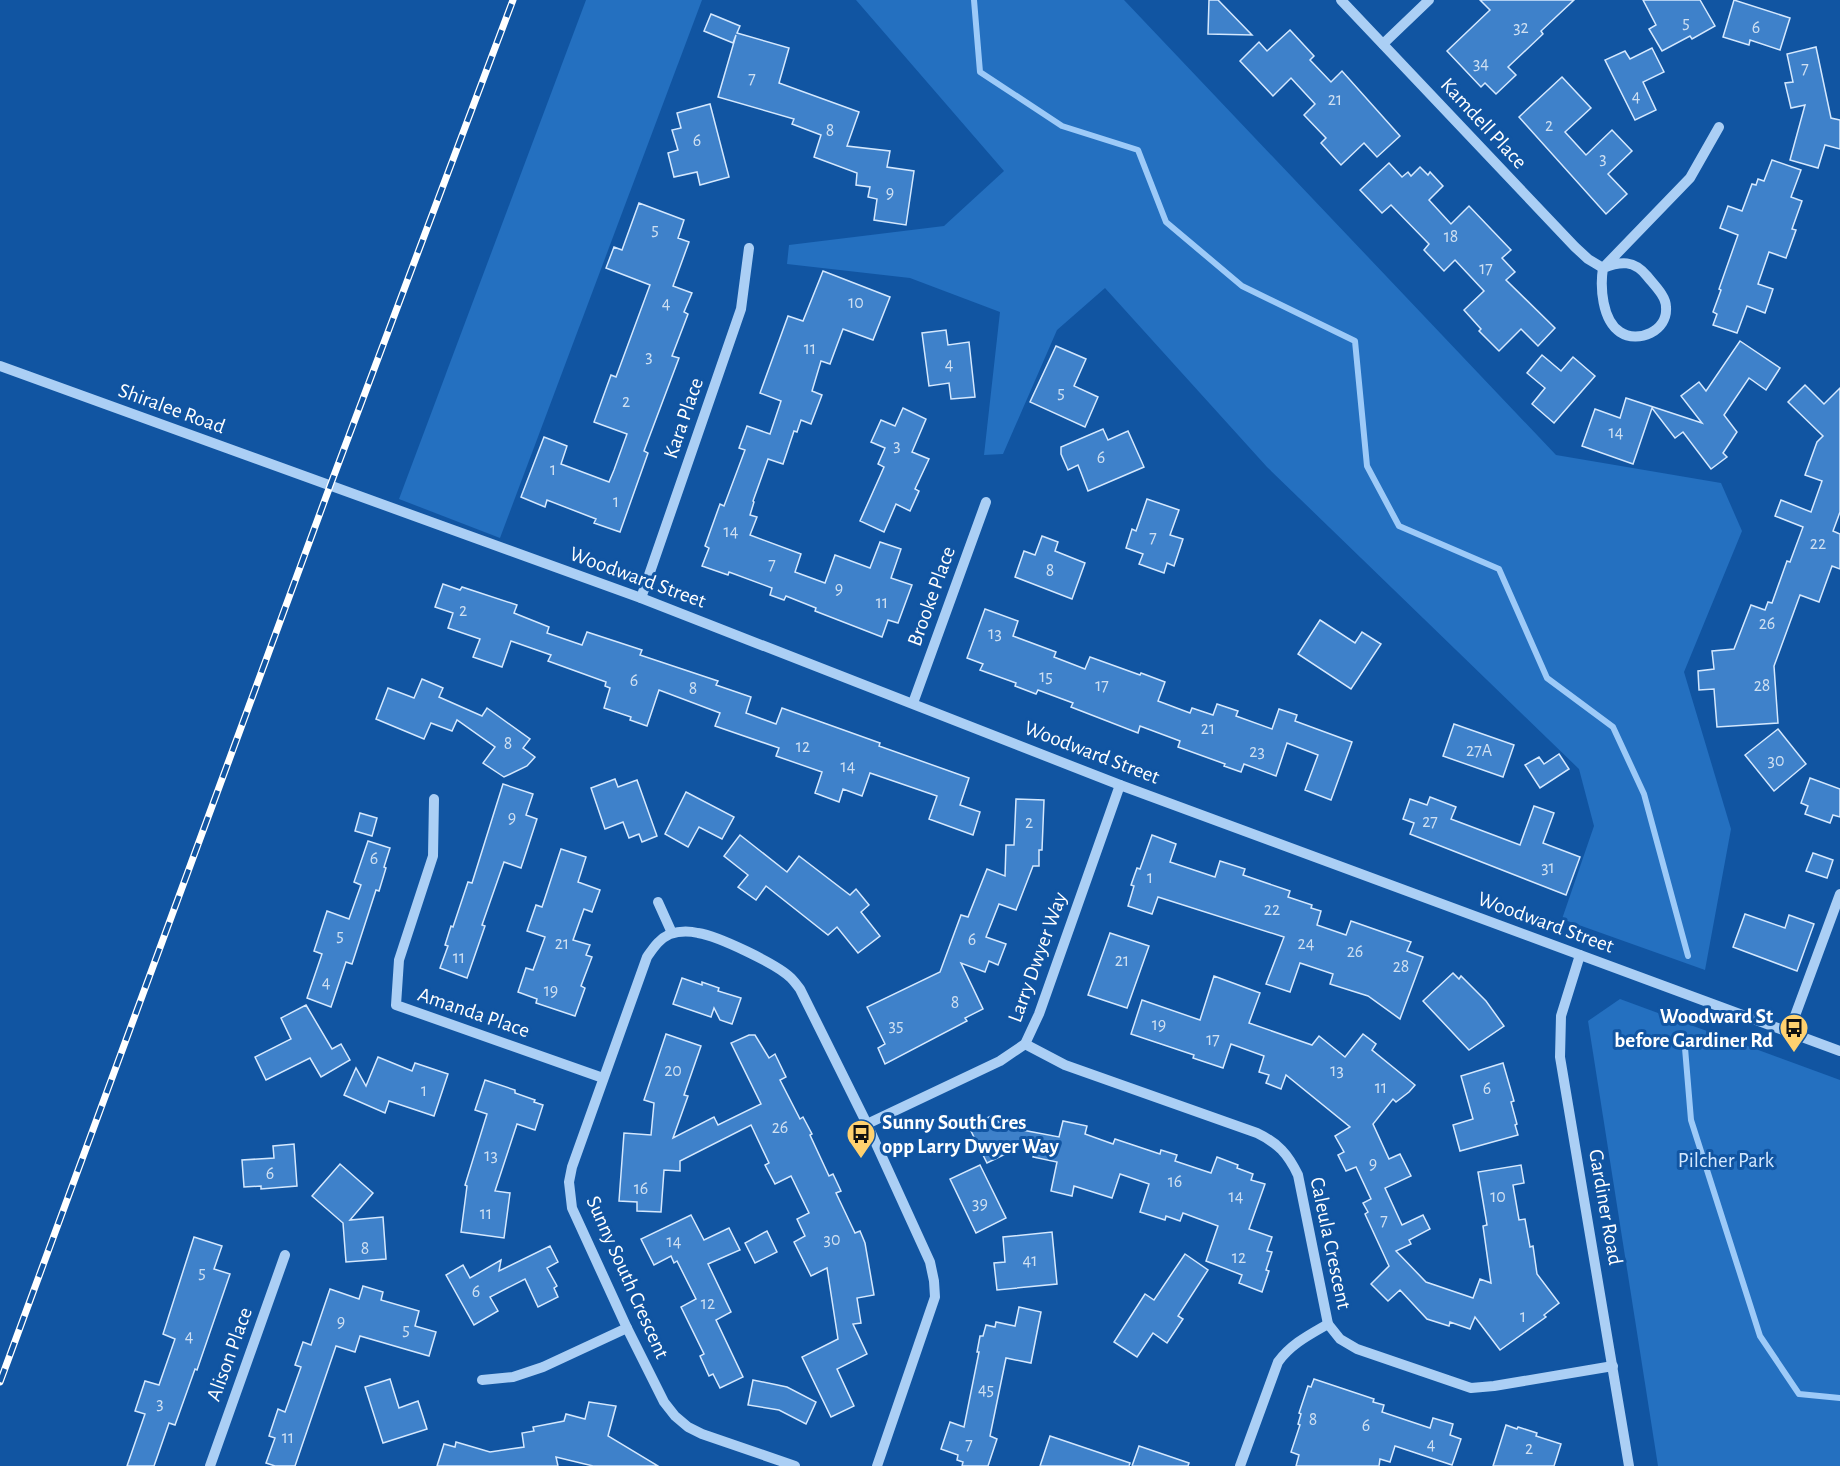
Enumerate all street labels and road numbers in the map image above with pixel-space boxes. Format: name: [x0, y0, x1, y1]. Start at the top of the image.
street label: Kamdell Place: [1437, 74, 1531, 173]
street label: Kara Place: [660, 375, 707, 461]
street label: Shiralee Road: [116, 379, 228, 437]
street label: Woodward Street: [567, 543, 709, 612]
street label: Brooke Place: [904, 544, 959, 649]
street label: Woodward Street: [1021, 717, 1163, 788]
street label: Woodward Street: [1475, 888, 1617, 957]
street label: Larry Dwyer Way: [1004, 889, 1071, 1025]
street label: Amanda Place: [415, 984, 532, 1041]
street label: Gardiner Road: [1585, 1148, 1626, 1267]
street label: Caleula Crescent: [1306, 1175, 1355, 1311]
street label: Sunny South Crescent: [582, 1193, 673, 1362]
street label: Alison Place: [203, 1304, 256, 1404]

